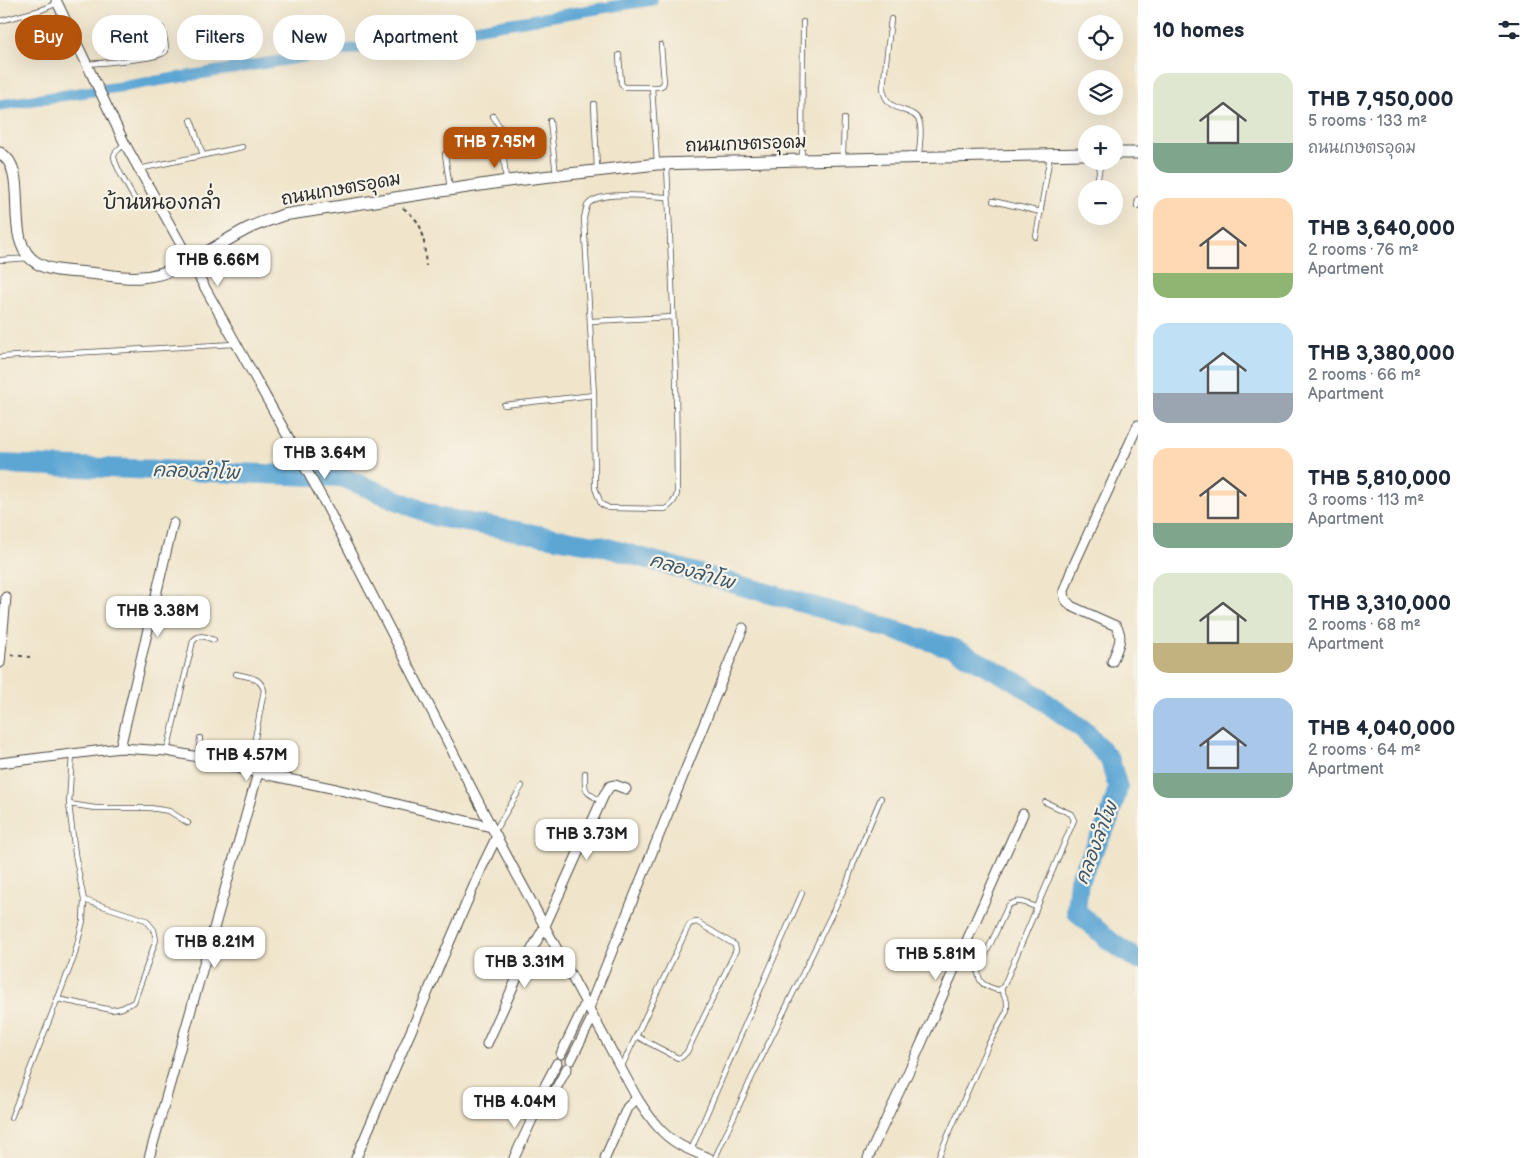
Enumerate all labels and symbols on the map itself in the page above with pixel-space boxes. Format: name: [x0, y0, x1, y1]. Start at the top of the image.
pin: THB 7.95M: [438, 126, 552, 169]
street label: ถนนเกษตรอุดม: [685, 131, 807, 160]
street label: ถนนเกษตรอุดม: [279, 168, 403, 213]
district label: บ้านหนองกล่ำ: [103, 183, 221, 215]
pin: THB 6.66M: [161, 244, 275, 287]
pin: THB 3.64M: [268, 438, 382, 480]
water label: คลองลำโพ: [152, 457, 241, 485]
water label: คลองลำโพ: [647, 547, 739, 595]
pin: THB 3.38M: [101, 596, 215, 638]
pin: THB 4.57M: [190, 740, 304, 782]
water label: คลองลำโพ: [1069, 796, 1124, 888]
pin: THB 3.73M: [530, 818, 644, 861]
pin: THB 8.21M: [158, 926, 272, 969]
pin: THB 5.81M: [879, 938, 993, 981]
pin: THB 3.31M: [468, 946, 582, 989]
pin: THB 4.04M: [458, 1086, 572, 1129]

